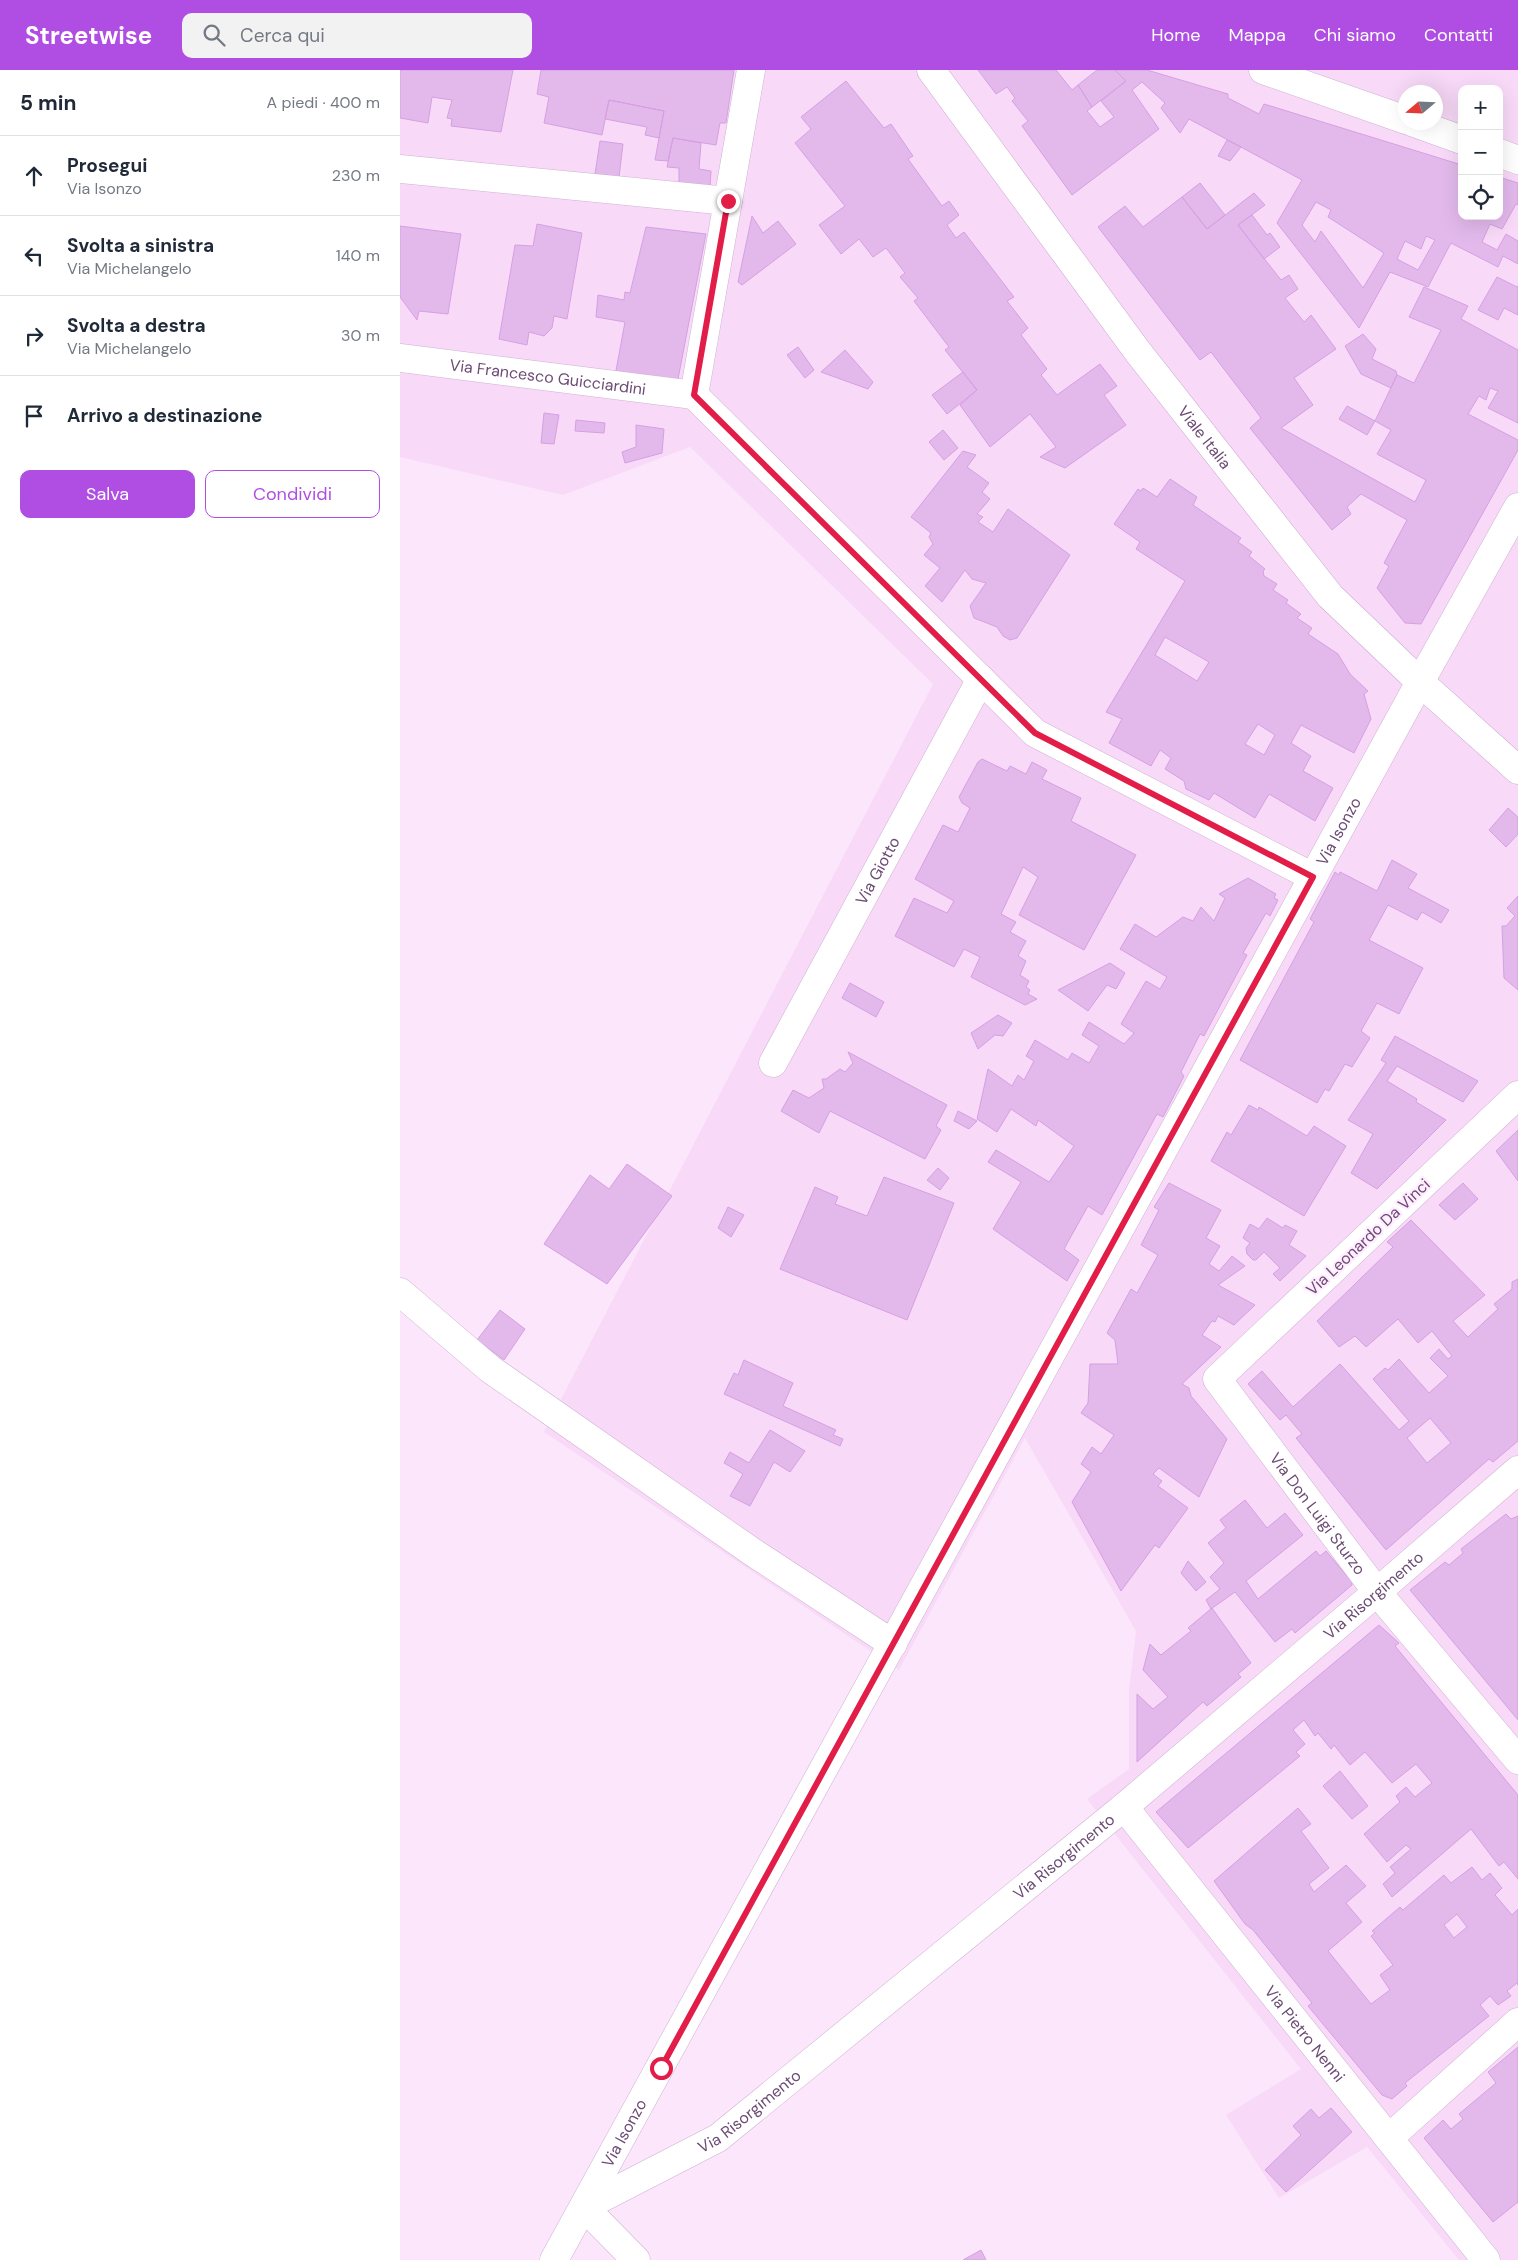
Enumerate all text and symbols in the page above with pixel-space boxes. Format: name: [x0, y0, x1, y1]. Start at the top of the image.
search box: [182, 13, 532, 58]
text: Streetwise: [25, 20, 152, 51]
icon: search: [200, 21, 228, 49]
text: Cerca qui: [240, 23, 325, 48]
text: Home: [1151, 23, 1201, 47]
text: Mappa: [1229, 23, 1286, 47]
text: Chi siamo: [1314, 23, 1396, 47]
text: Contatti: [1424, 23, 1493, 47]
north arrow: [1398, 85, 1443, 130]
map controls: [1458, 85, 1503, 220]
button: +: [1458, 85, 1503, 130]
text: 5 min: [20, 89, 76, 117]
text: A piedi · 400 m: [267, 92, 380, 113]
button: −: [1458, 130, 1503, 175]
text: Prosegui: [67, 153, 147, 178]
icon: ahead: [20, 162, 48, 190]
text: 230 m: [332, 165, 380, 186]
button: locate: [1458, 175, 1503, 220]
text: Via Isonzo: [67, 178, 142, 199]
route end: [717, 190, 740, 213]
text: Svolta a sinistra: [67, 233, 214, 258]
icon: left: [20, 242, 48, 270]
text: 140 m: [336, 245, 380, 266]
text: Via Michelangelo: [67, 258, 191, 279]
text: Svolta a destra: [67, 313, 206, 338]
icon: right: [20, 322, 48, 350]
text: 30 m: [341, 325, 380, 346]
text: Via Michelangelo: [67, 338, 191, 359]
street label: Via Francesco Guicciardini: [448, 354, 647, 399]
street label: Viale Italia: [1173, 401, 1236, 473]
icon: arrive: [20, 402, 48, 430]
text: Arrivo a destinazione: [67, 403, 262, 428]
button: Salva: [20, 470, 195, 518]
button: Condividi: [205, 470, 380, 518]
street label: Via Isonzo: [1311, 793, 1365, 869]
street label: Via Giotto: [850, 833, 904, 908]
street label: Via Leonardo Da Vinci: [1302, 1174, 1434, 1300]
street label: Via Don Luigi Sturzo: [1265, 1448, 1371, 1579]
street label: Via Risorgimento: [1319, 1546, 1428, 1644]
street label: Via Risorgimento: [1009, 1809, 1119, 1904]
street label: Via Pietro Nenni: [1260, 1981, 1350, 2086]
route start: [650, 2057, 673, 2080]
street label: Via Risorgimento: [694, 2064, 805, 2157]
street label: Via Isonzo: [597, 2095, 651, 2171]

